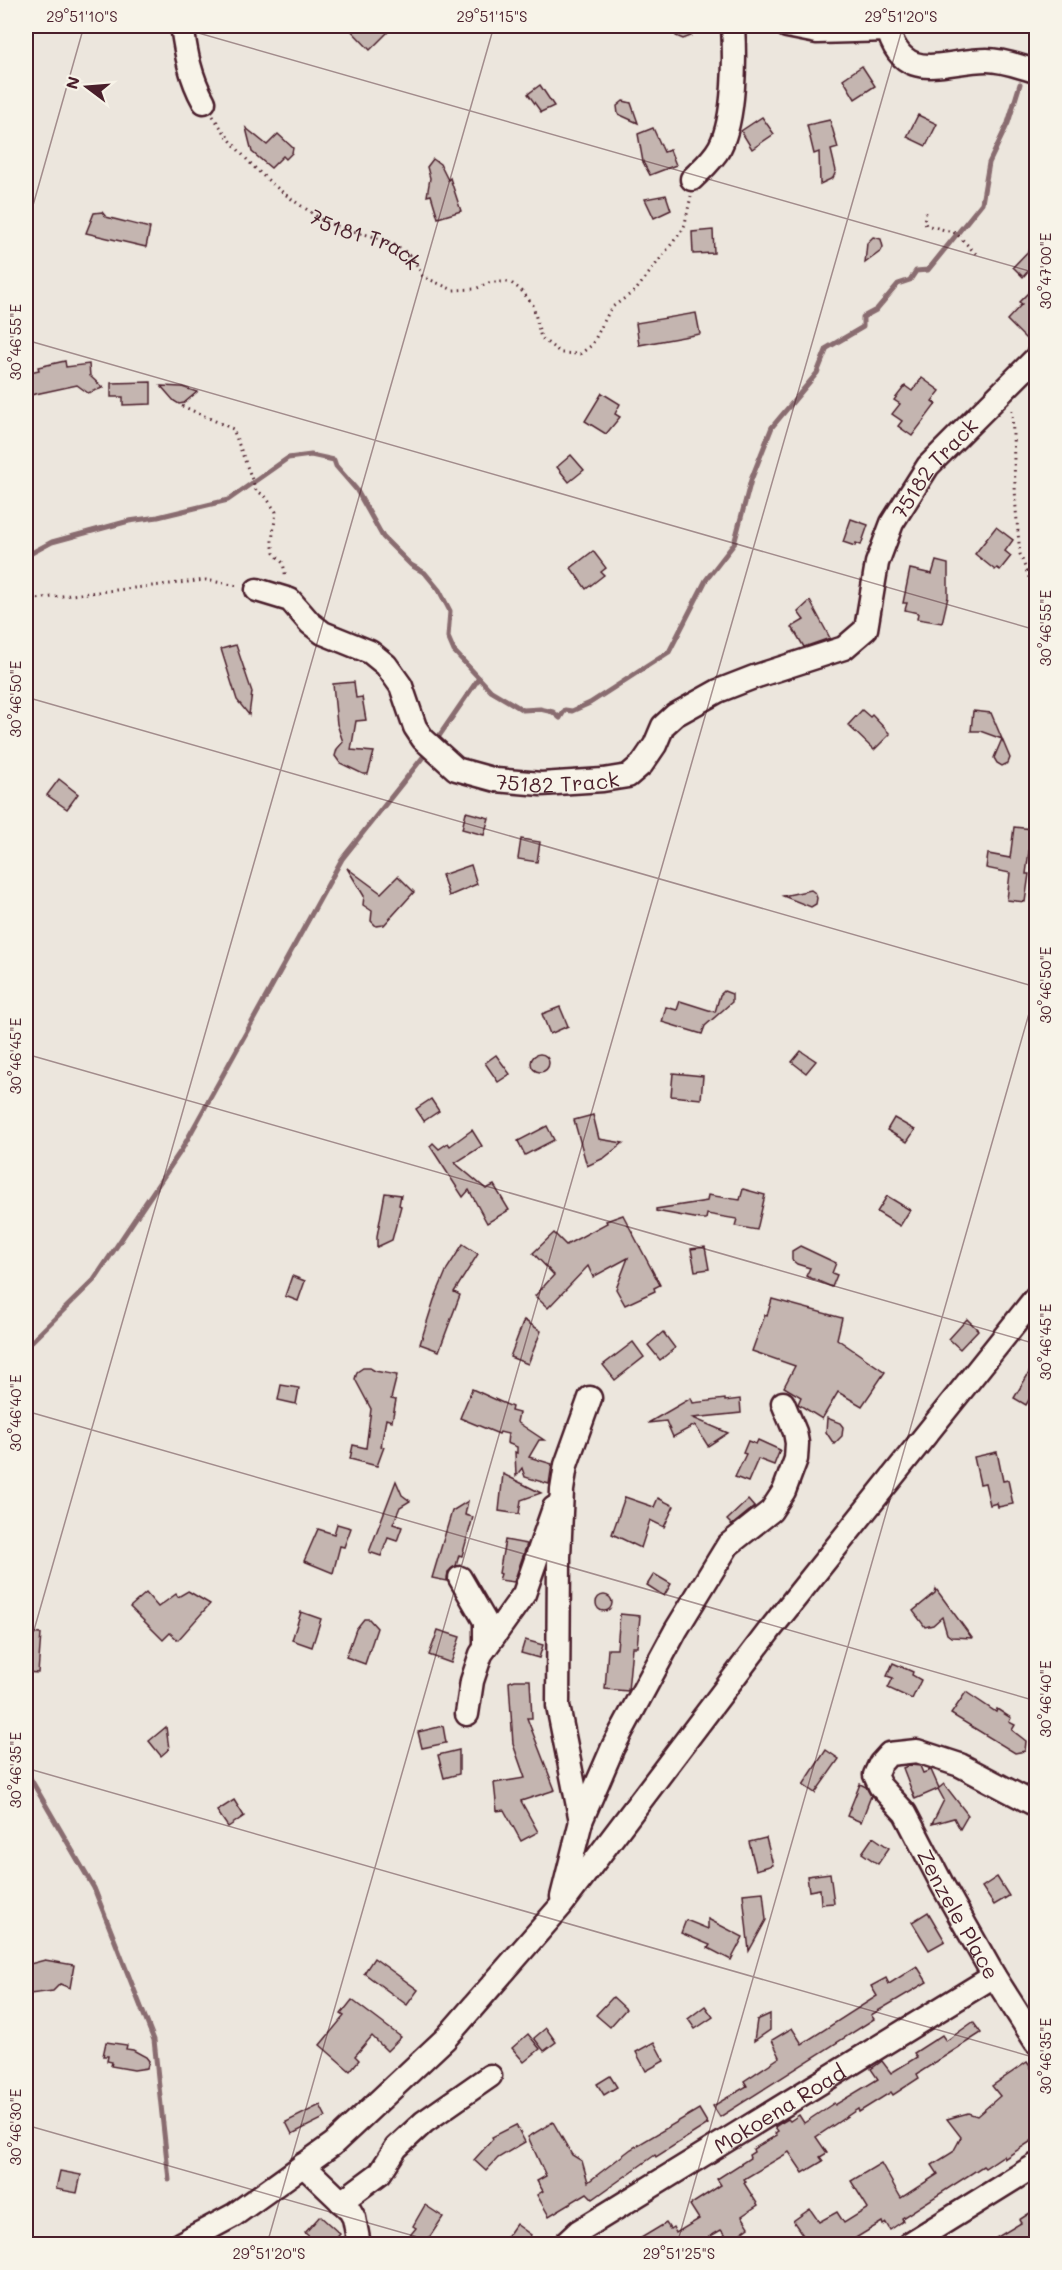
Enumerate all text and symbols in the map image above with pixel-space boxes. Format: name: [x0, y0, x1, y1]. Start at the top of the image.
text: 29°51'10"S: [46, 6, 118, 26]
text: 29°51'15"S: [457, 6, 527, 26]
text: 29°51'20"S: [864, 6, 938, 26]
north arrow: [57, 57, 117, 117]
text: N: [60, 74, 84, 91]
street label: 75181 Track: [304, 202, 429, 274]
text: 30°47'00"E: [1035, 232, 1055, 309]
text: 30°46'55"E: [5, 303, 25, 380]
street label: 75182 Track: [885, 411, 983, 524]
text: 30°46'55"E: [1035, 589, 1055, 666]
text: 30°46'50"E: [5, 660, 25, 737]
street label: 75182 Track: [495, 764, 621, 798]
text: 30°46'50"E: [1035, 946, 1055, 1023]
text: 30°46'45"E: [5, 1017, 25, 1094]
text: 30°46'45"E: [1035, 1303, 1055, 1380]
text: 30°46'40"E: [5, 1374, 25, 1451]
text: 30°46'40"E: [1035, 1660, 1055, 1737]
text: 30°46'35"E: [5, 1731, 25, 1808]
street label: Zenzele Place: [912, 1844, 1006, 1984]
text: 30°46'35"E: [1035, 2017, 1055, 2094]
street label: Mokoena Road: [708, 2057, 850, 2159]
text: 30°46'30"E: [5, 2088, 25, 2165]
text: 29°51'20"S: [232, 2243, 306, 2263]
text: 29°51'25"S: [643, 2243, 715, 2263]

